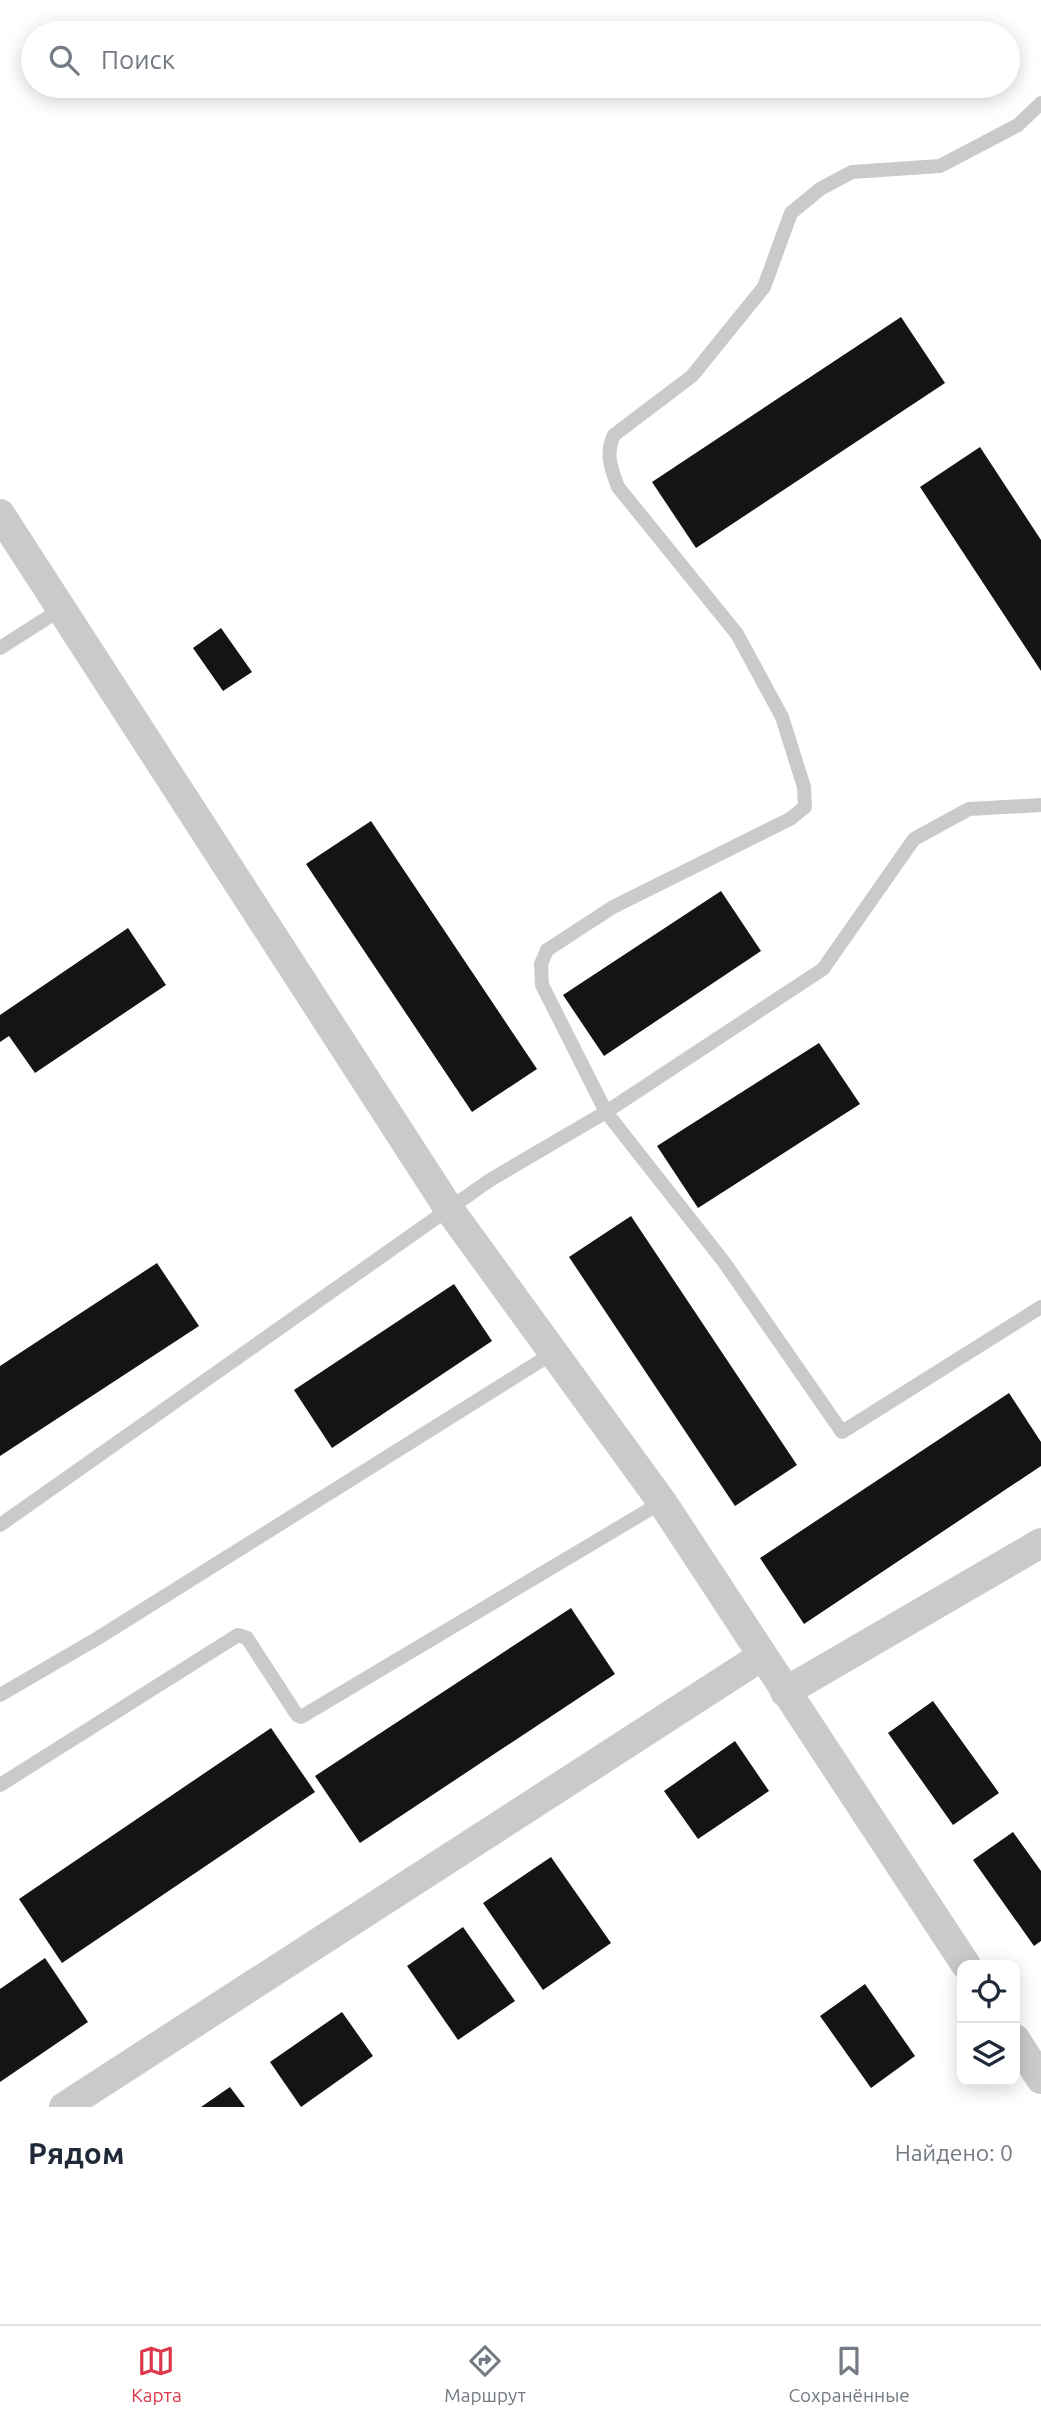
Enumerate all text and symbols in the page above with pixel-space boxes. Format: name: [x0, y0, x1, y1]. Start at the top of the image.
search box: [21, 21, 1020, 98]
icon: search: [45, 41, 83, 79]
text: Поиск: [101, 45, 175, 74]
map controls: [957, 1960, 1020, 2086]
button: locate: [957, 1960, 1020, 2023]
button: layers: [957, 2023, 1020, 2086]
text: Рядом: [28, 2136, 124, 2170]
text: Найдено: 0: [895, 2140, 1013, 2165]
tab: Карта: [131, 2342, 182, 2406]
tab: Маршрут: [444, 2342, 526, 2406]
tab: Сохранённые: [788, 2342, 910, 2406]

